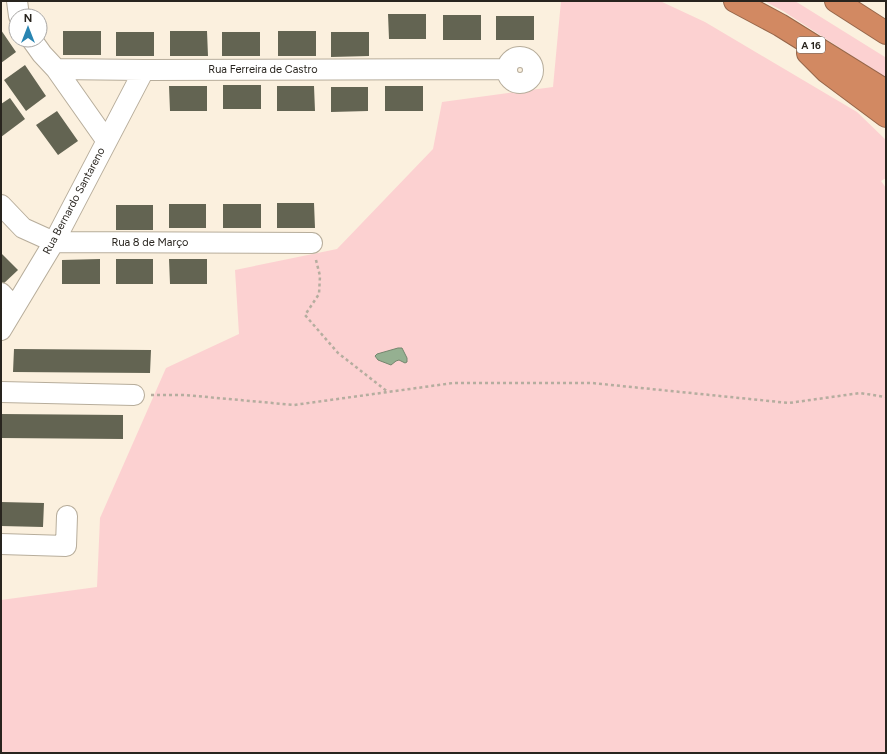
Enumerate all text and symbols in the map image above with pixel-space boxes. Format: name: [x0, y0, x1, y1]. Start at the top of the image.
north arrow: [8, 8, 48, 48]
text: N: [24, 12, 32, 25]
road number: A 16: [797, 37, 825, 53]
street label: Rua Ferreira de Castro: [208, 63, 318, 76]
street label: Rua Bernardo Santareno: [40, 145, 108, 257]
street label: Rua 8 de Março: [112, 236, 188, 249]

